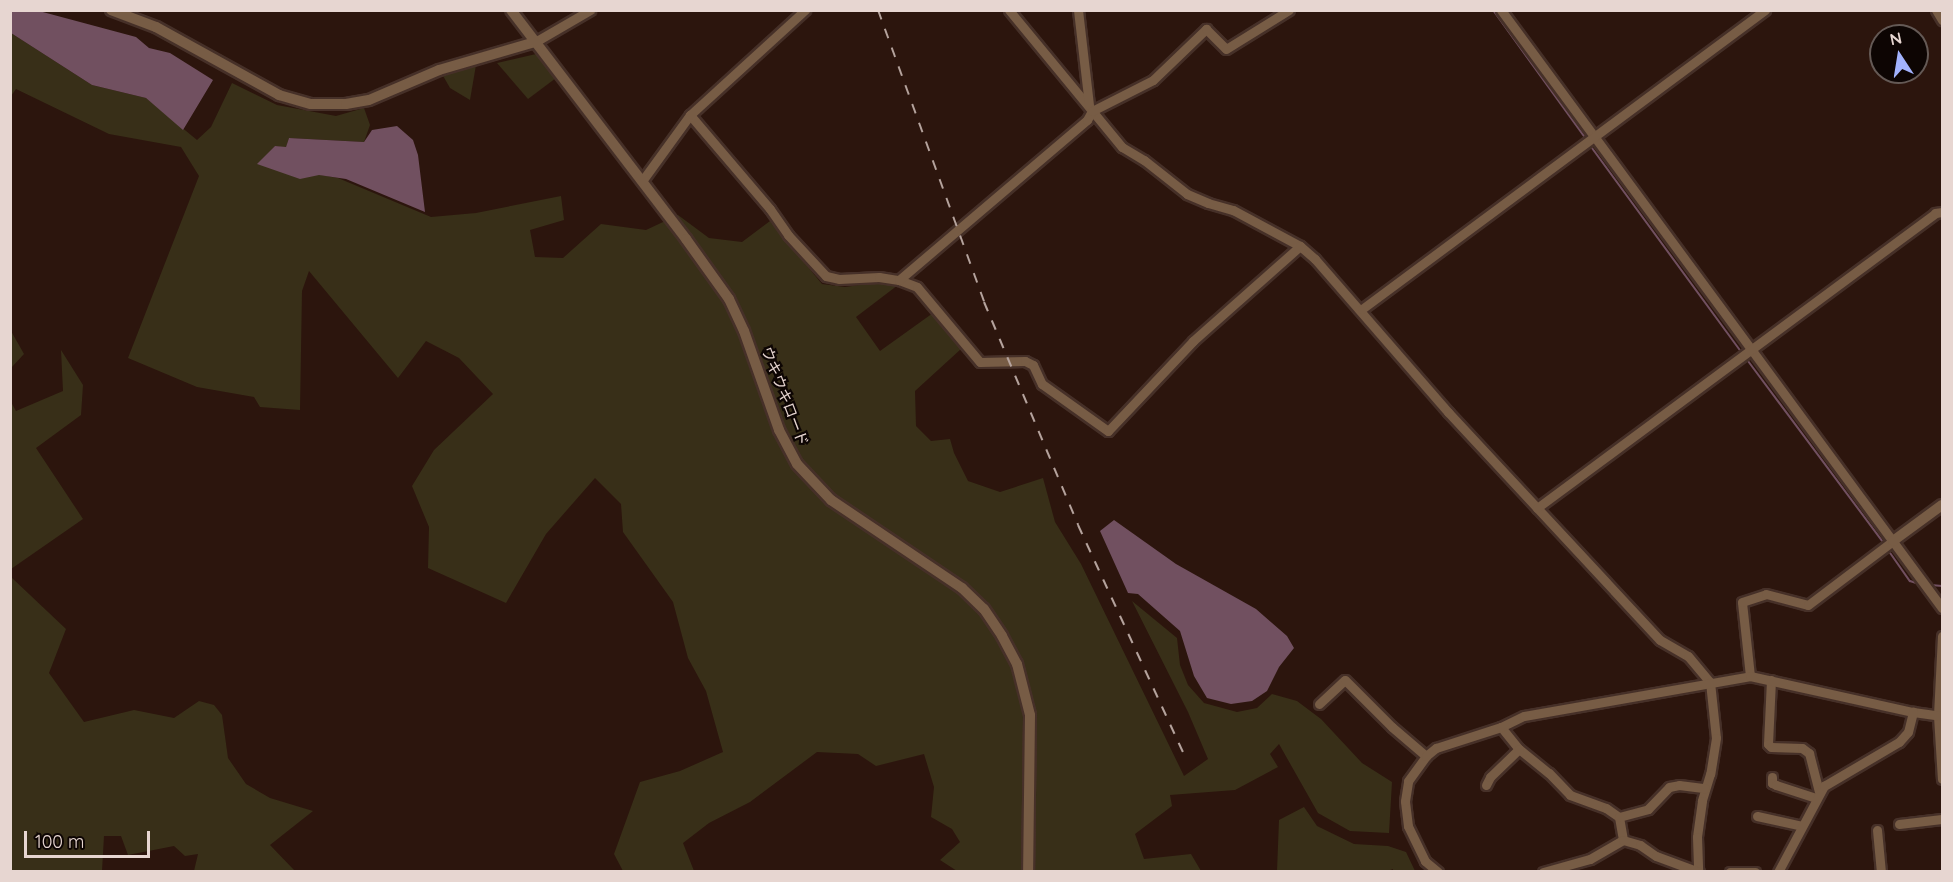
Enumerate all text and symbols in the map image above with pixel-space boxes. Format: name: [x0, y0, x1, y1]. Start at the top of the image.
north arrow: [1869, 24, 1929, 84]
text: N: [1888, 27, 1903, 49]
street label: ウキウキロード: [758, 344, 812, 448]
scale bar: [27, 819, 153, 857]
text: 100 m: [35, 830, 84, 853]

